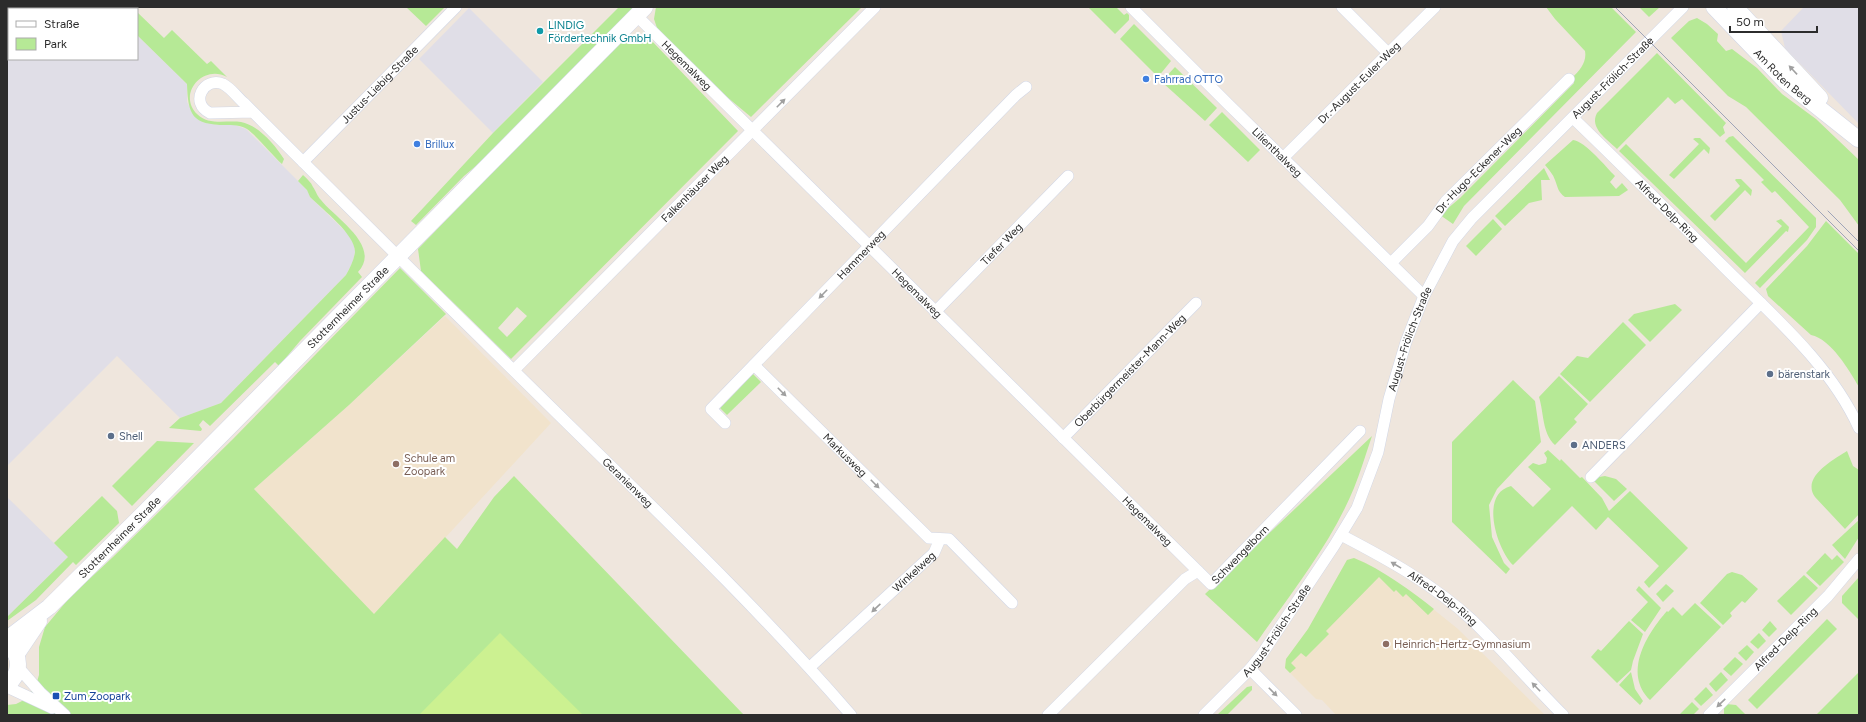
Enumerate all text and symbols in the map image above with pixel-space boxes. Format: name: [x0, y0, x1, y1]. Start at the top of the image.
legend: [8, 8, 138, 60]
scale bar: [1730, 8, 1817, 34]
text: 50 m: [1736, 15, 1764, 29]
text: Straße: [44, 17, 80, 31]
place label: LINDIG Fördertechnik GmbH: [548, 19, 652, 45]
marker: LINDIG Fördertechnik GmbH: [535, 26, 545, 36]
street label: August-Frölich-Straße: [1569, 34, 1656, 121]
text: Park: [44, 37, 67, 51]
street label: Hegemalweg: [659, 38, 714, 93]
street label: Dr.-August-Euler-Weg: [1315, 39, 1403, 126]
street label: Justus-Liebig-Straße: [338, 43, 421, 126]
street label: Am Roten Berg: [1751, 46, 1815, 107]
one-way arrow: [1788, 65, 1798, 75]
place label: Fahrrad OTTO: [1154, 73, 1223, 86]
marker: Fahrrad OTTO: [1141, 74, 1151, 84]
one-way arrow: [776, 98, 785, 108]
street label: Dr.-Hugo-Eckener-Weg: [1433, 124, 1524, 216]
street label: Lilienthalweg: [1249, 125, 1305, 179]
place label: Brillux: [425, 138, 455, 151]
marker: Brillux: [412, 139, 422, 149]
street label: Falkenhäuser Weg: [658, 152, 731, 225]
street label: Alfred-Delp-Ring: [1633, 176, 1702, 245]
street label: Tiefer Weg: [978, 220, 1025, 268]
street label: Hammerweg: [834, 227, 888, 282]
street label: Stotternheimer Straße: [304, 263, 391, 351]
street label: Hegemalweg: [889, 266, 945, 321]
street label: August-Frölich-Straße: [1385, 284, 1434, 393]
one-way arrow: [818, 289, 828, 299]
street label: Oberbürgermeister-Mann-Weg: [1071, 311, 1188, 429]
place label: bärenstark: [1778, 368, 1830, 381]
marker: bärenstark: [1765, 369, 1775, 379]
one-way arrow: [777, 387, 787, 397]
place label: Shell: [119, 430, 143, 443]
marker: Shell: [106, 431, 116, 441]
street label: Markusweg: [820, 431, 870, 479]
place label: ANDERS: [1582, 439, 1626, 452]
marker: ANDERS: [1569, 440, 1579, 450]
place label: Schule am Zoopark: [404, 452, 455, 478]
street label: Geranienweg: [600, 455, 656, 510]
marker: Schule am Zoopark: [391, 459, 401, 469]
one-way arrow: [870, 479, 880, 488]
street label: Hegemalweg: [1120, 493, 1175, 549]
street label: Stotternheimer Straße: [76, 494, 163, 581]
street label: Schwengelborn: [1208, 522, 1271, 586]
street label: Winkelweg: [890, 549, 938, 595]
one-way arrow: [1390, 562, 1402, 569]
street label: Alfred-Delp-Ring: [1406, 568, 1480, 628]
street label: August-Frölich-Straße: [1240, 581, 1313, 679]
one-way arrow: [871, 603, 880, 612]
street label: Alfred-Delp-Ring: [1751, 604, 1820, 673]
place label: Heinrich-Hertz-Gymnasium: [1394, 638, 1530, 651]
marker: Heinrich-Hertz-Gymnasium: [1381, 639, 1391, 649]
one-way arrow: [1531, 682, 1541, 692]
one-way arrow: [1268, 687, 1278, 697]
place label: Zum Zoopark: [64, 690, 131, 703]
marker: Zum Zoopark: [51, 691, 61, 701]
one-way arrow: [1716, 698, 1726, 708]

